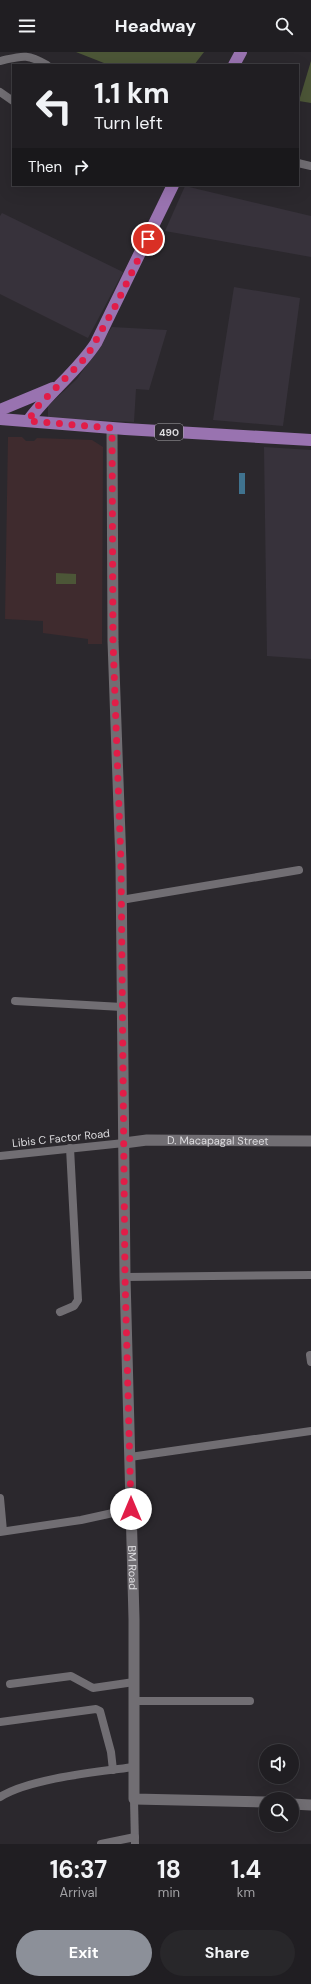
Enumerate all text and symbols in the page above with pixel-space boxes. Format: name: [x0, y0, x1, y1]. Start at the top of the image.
text: Headway: [115, 14, 196, 38]
icon: menu: [16, 15, 38, 37]
icon: search: [273, 15, 295, 37]
text: 1.1 km: [94, 75, 170, 112]
icon: left: [28, 80, 80, 132]
text: Turn left: [94, 111, 163, 135]
icon: right: [70, 156, 92, 178]
text: Then: [28, 157, 62, 177]
pin: [131, 222, 165, 256]
icon: arrive: [137, 228, 159, 250]
road number: 490: [155, 424, 183, 440]
street label: Libis C Factor Road: [11, 1126, 111, 1150]
street label: D. Macapagal Street: [167, 1133, 269, 1148]
position arrow: [110, 1488, 152, 1530]
street label: BM Road: [125, 1545, 140, 1590]
map controls: [259, 1744, 299, 1832]
button: sound: [259, 1744, 299, 1784]
button: search: [259, 1792, 299, 1832]
text: 16:37: [50, 1854, 107, 1885]
text: 18: [157, 1854, 181, 1885]
text: 1.4: [231, 1854, 261, 1885]
text: Arrival: [60, 1884, 97, 1901]
text: min: [158, 1884, 180, 1901]
text: km: [237, 1884, 255, 1901]
button: Exit: [16, 1930, 152, 1976]
button: Share: [160, 1930, 295, 1976]

